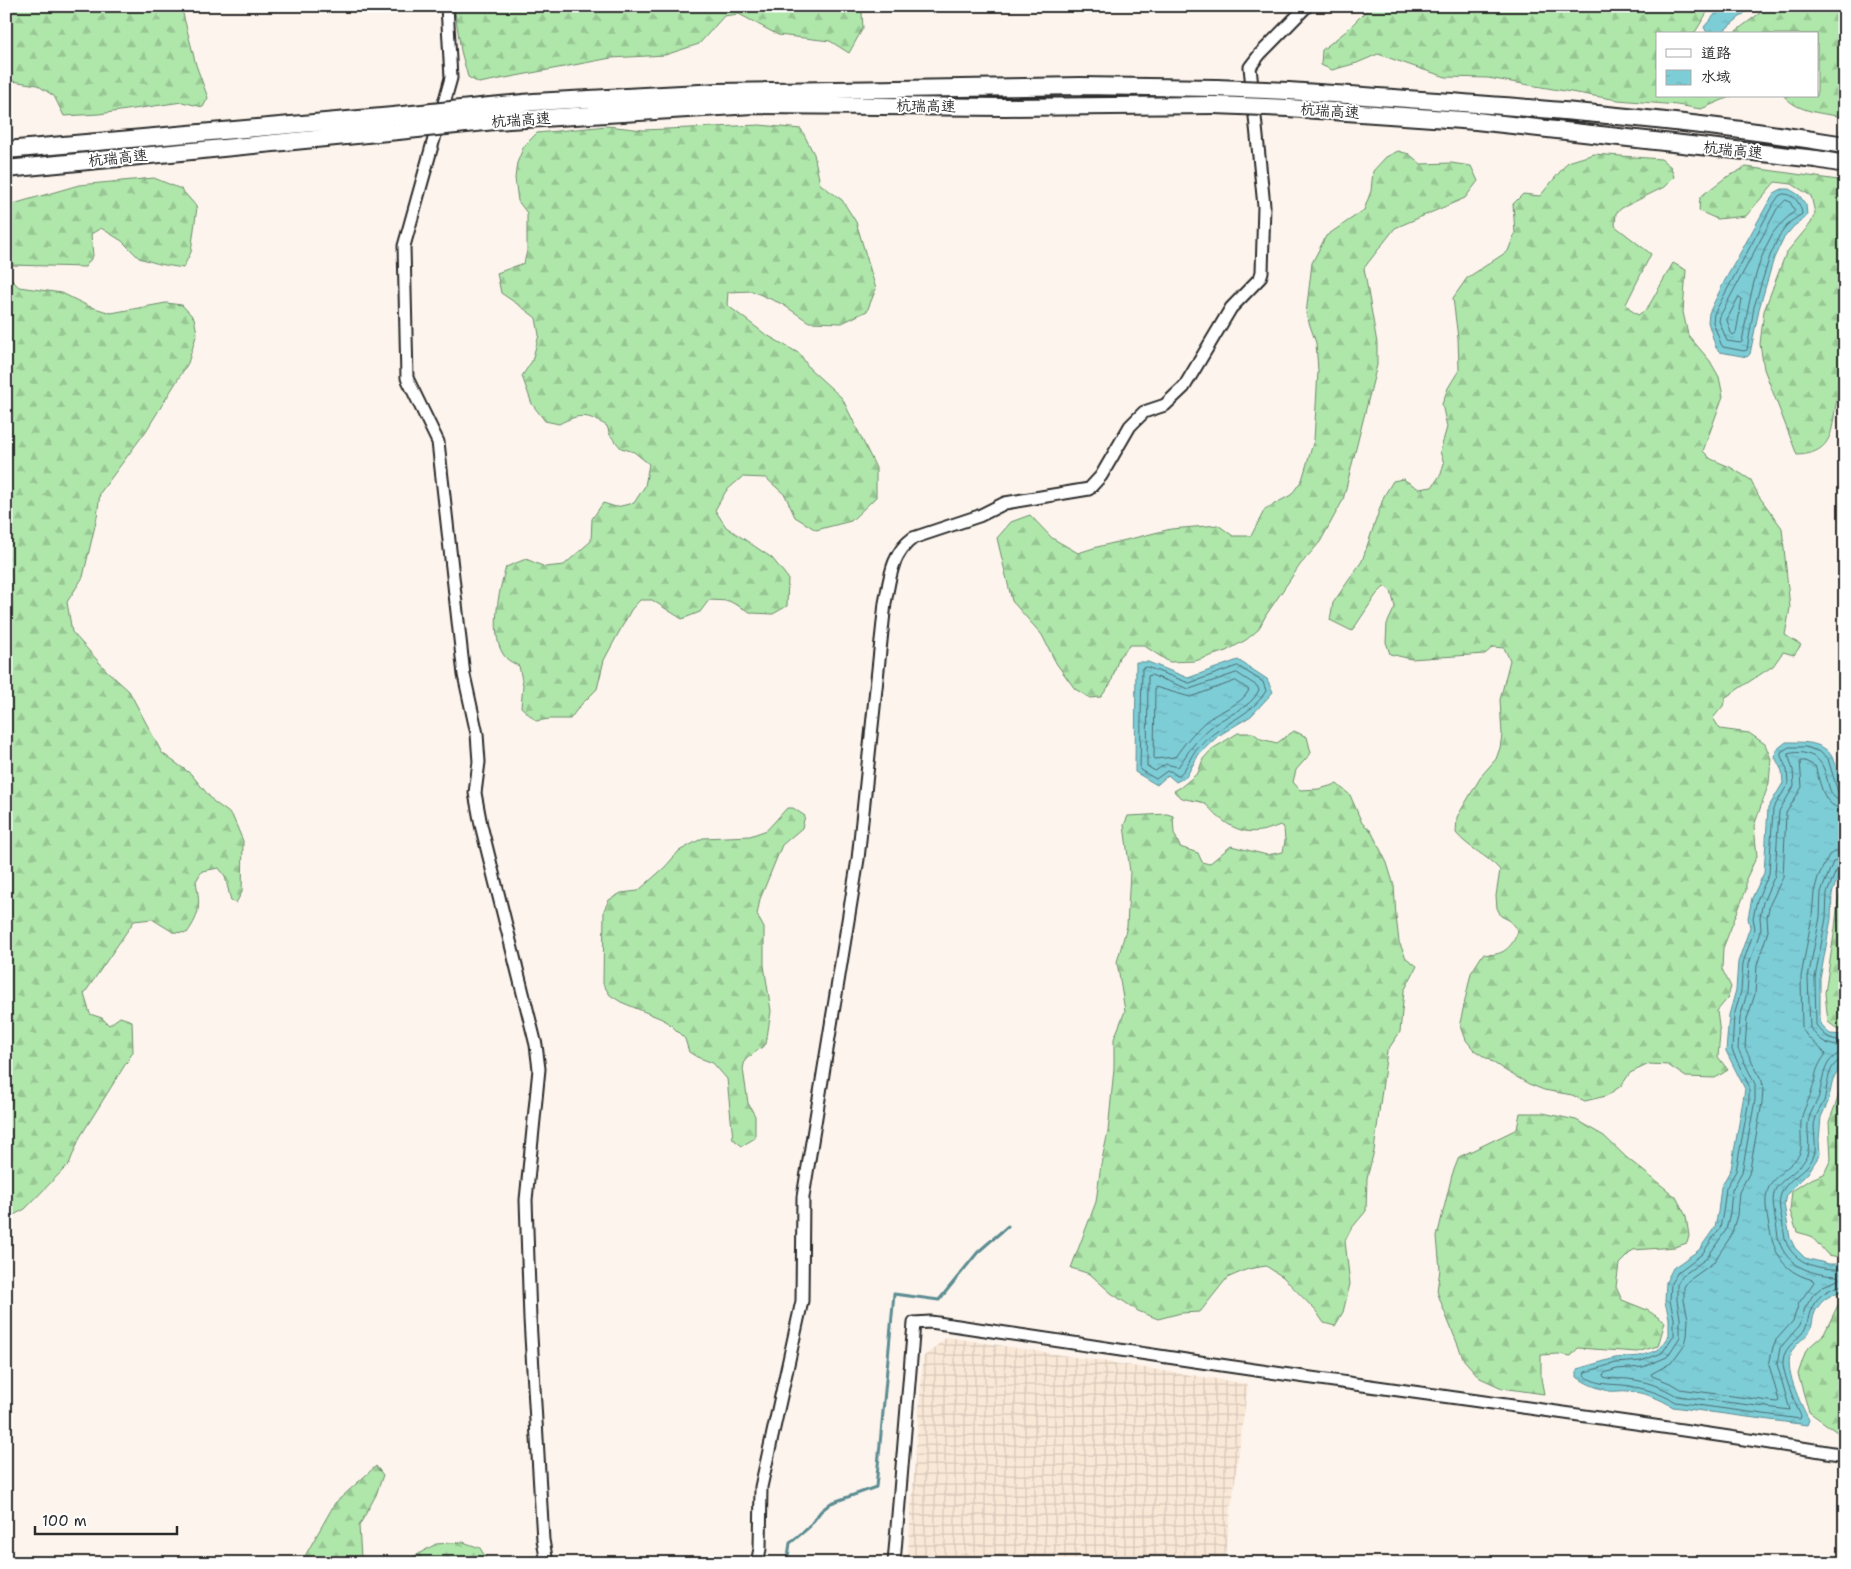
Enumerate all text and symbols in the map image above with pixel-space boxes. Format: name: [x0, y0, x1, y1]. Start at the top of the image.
legend: [1656, 32, 1818, 98]
text: 道路: [1701, 43, 1731, 63]
text: 水域: [1701, 67, 1731, 87]
street label: 杭瑞高速: [896, 95, 956, 117]
street label: 杭瑞高速: [1299, 99, 1361, 123]
street label: 杭瑞高速: [490, 108, 552, 132]
street label: 杭瑞高速: [1702, 137, 1764, 163]
street label: 杭瑞高速: [87, 145, 149, 171]
scale bar: [35, 1504, 178, 1536]
text: 100 m: [42, 1511, 87, 1531]

